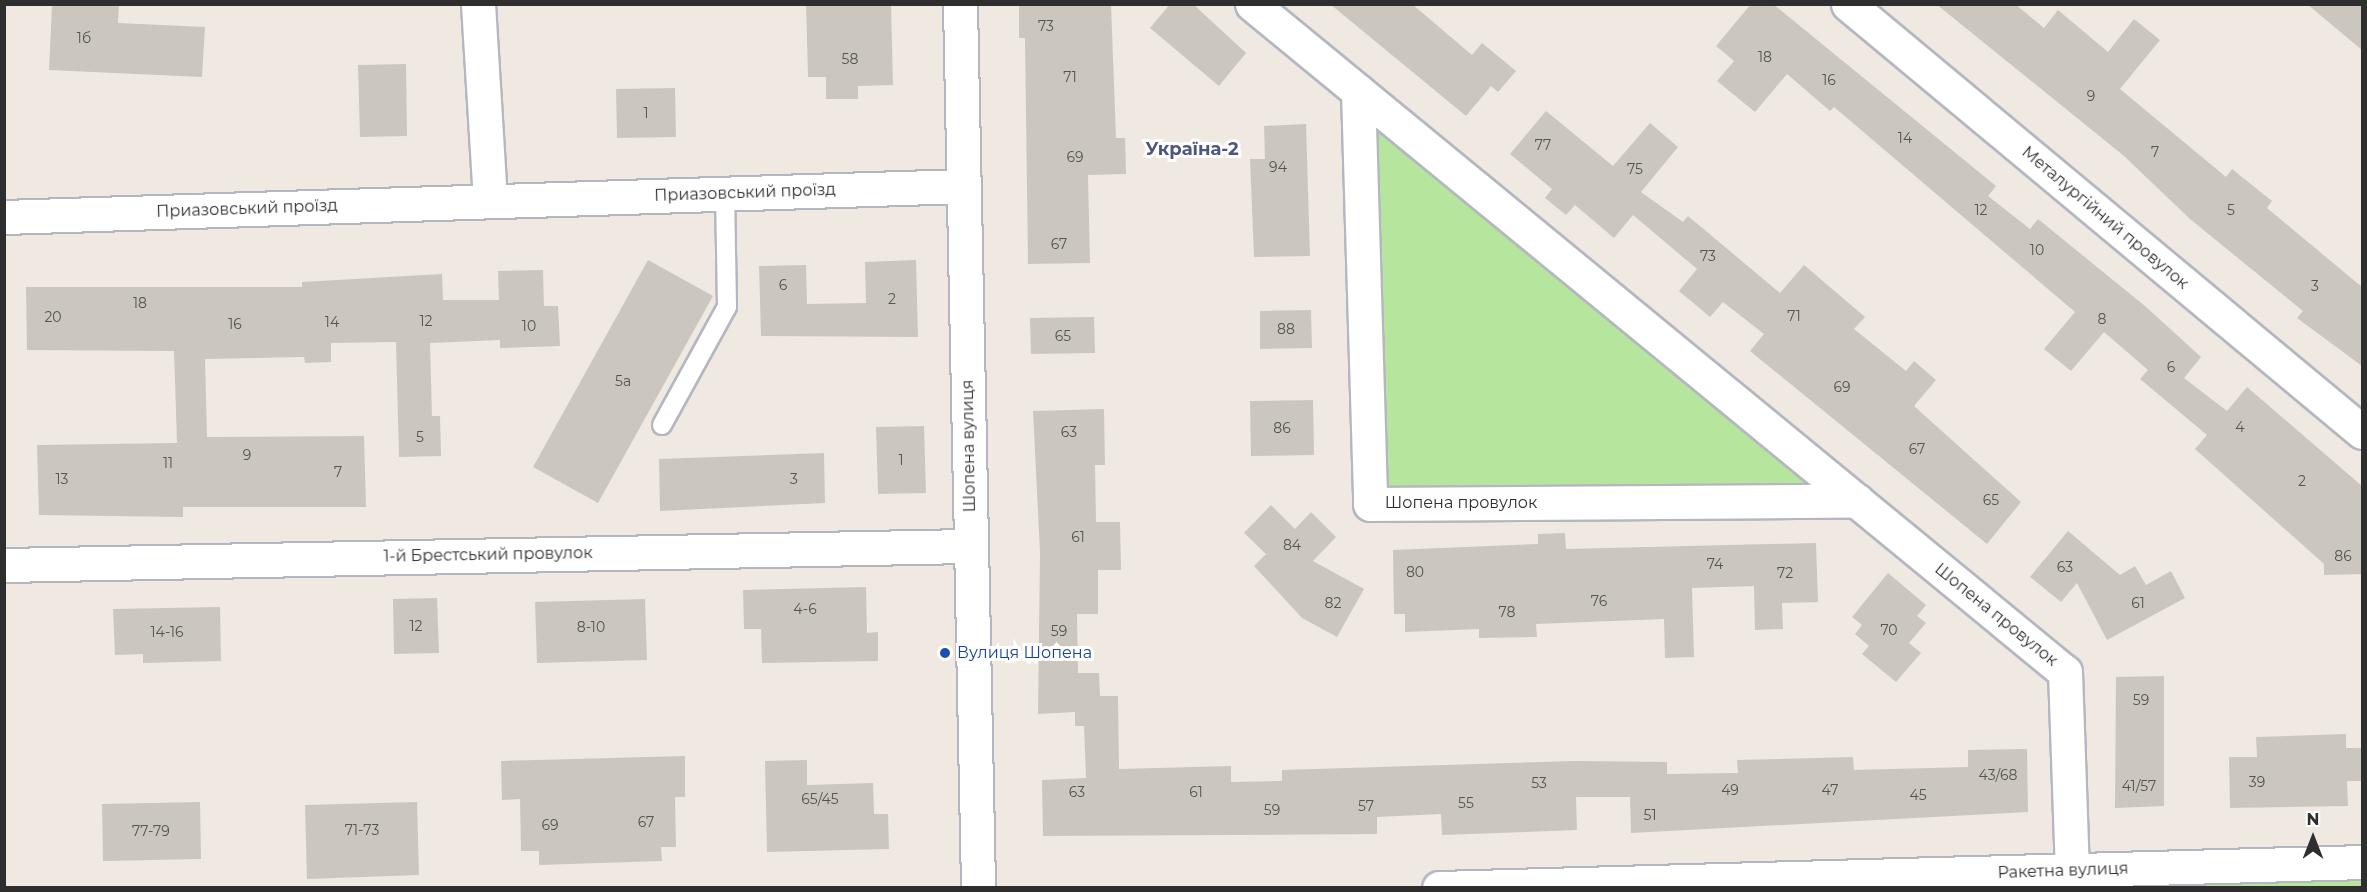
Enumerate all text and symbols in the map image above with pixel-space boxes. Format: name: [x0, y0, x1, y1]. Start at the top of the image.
house number: 73: [1038, 18, 1054, 34]
house number: 1б: [77, 30, 91, 46]
house number: 18: [1758, 49, 1772, 65]
house number: 58: [842, 51, 858, 67]
house number: 71: [1063, 69, 1077, 85]
house number: 16: [1822, 72, 1836, 88]
house number: 9: [2087, 88, 2095, 104]
house number: 1: [643, 105, 649, 121]
house number: 14: [1898, 130, 1912, 146]
house number: 77: [1535, 137, 1551, 153]
district label: Україна-2: [1145, 138, 1239, 160]
street label: Металургійний провулок: [2018, 143, 2192, 293]
house number: 7: [2151, 144, 2159, 160]
house number: 69: [1066, 149, 1084, 165]
house number: 94: [1269, 159, 1287, 175]
house number: 75: [1627, 161, 1643, 177]
street label: Приазовський проїзд: [654, 180, 836, 206]
street label: Приазовський проїзд: [156, 196, 338, 222]
house number: 12: [1974, 202, 1988, 218]
house number: 5: [2227, 202, 2235, 218]
house number: 67: [1051, 236, 1067, 252]
house number: 10: [2030, 242, 2044, 258]
house number: 73: [1700, 248, 1716, 264]
house number: 6: [779, 277, 787, 293]
house number: 3: [2311, 278, 2319, 294]
house number: 2: [888, 291, 896, 307]
house number: 18: [133, 295, 147, 311]
house number: 71: [1787, 308, 1801, 324]
house number: 20: [44, 309, 62, 325]
house number: 8: [2098, 311, 2106, 327]
house number: 12: [419, 313, 433, 329]
house number: 14: [325, 314, 339, 330]
house number: 16: [228, 316, 242, 332]
house number: 10: [522, 318, 536, 334]
house number: 88: [1277, 321, 1295, 337]
house number: 65: [1055, 328, 1071, 344]
house number: 6: [2167, 359, 2175, 375]
house number: 5а: [615, 373, 631, 389]
street label: Шопена вулиця: [958, 379, 980, 513]
house number: 69: [1833, 379, 1851, 395]
house number: 4: [2235, 419, 2245, 435]
house number: 86: [1273, 420, 1291, 436]
house number: 63: [1061, 424, 1077, 440]
house number: 5: [416, 429, 424, 445]
house number: 67: [1909, 441, 1925, 457]
house number: 9: [243, 447, 251, 463]
house number: 1: [898, 452, 904, 468]
house number: 11: [163, 455, 173, 471]
house number: 7: [334, 464, 342, 480]
house number: 13: [56, 471, 68, 487]
house number: 3: [790, 471, 798, 487]
house number: 2: [2298, 473, 2306, 489]
house number: 65: [1983, 492, 1999, 508]
street label: Шопена провулок: [1385, 493, 1537, 513]
house number: 61: [1071, 529, 1085, 545]
house number: 84: [1283, 537, 1301, 553]
street label: 1-й Брестський провулок: [383, 544, 593, 566]
house number: 86: [2334, 548, 2352, 564]
house number: 74: [1707, 556, 1723, 572]
house number: 63: [2057, 559, 2073, 575]
street label: Шопена провулок: [1931, 560, 2061, 670]
house number: 80: [1406, 564, 1424, 580]
house number: 72: [1777, 565, 1793, 581]
house number: 76: [1591, 593, 1607, 609]
house number: 82: [1325, 595, 1341, 611]
house number: 61: [2131, 595, 2145, 611]
house number: 4-6: [793, 601, 817, 617]
house number: 78: [1499, 604, 1515, 620]
house number: 12: [409, 618, 423, 634]
house number: 8-10: [577, 619, 605, 635]
house number: 70: [1880, 622, 1898, 638]
house number: 59: [1051, 623, 1067, 639]
house number: 14-16: [150, 624, 184, 640]
place label: Вулиця Шопена: [957, 643, 1092, 663]
marker: Вулиця Шопена: [938, 646, 952, 660]
house number: 59: [2133, 692, 2149, 708]
house number: 43/68: [1979, 767, 2017, 783]
house number: 39: [2249, 774, 2265, 790]
house number: 53: [1531, 775, 1547, 791]
house number: 41/57: [2122, 778, 2156, 794]
house number: 49: [1721, 782, 1739, 798]
house number: 47: [1822, 782, 1838, 798]
house number: 63: [1069, 784, 1085, 800]
house number: 61: [1189, 784, 1203, 800]
house number: 45: [1909, 787, 1927, 803]
house number: 65/45: [801, 791, 839, 807]
house number: 55: [1458, 795, 1474, 811]
house number: 57: [1358, 798, 1374, 814]
house number: 59: [1264, 802, 1280, 818]
house number: 51: [1644, 807, 1656, 823]
north arrow: [2283, 808, 2343, 868]
text: N: [2307, 810, 2319, 829]
house number: 67: [638, 814, 654, 830]
house number: 69: [541, 817, 559, 833]
house number: 71-73: [345, 822, 379, 838]
house number: 77-79: [132, 823, 170, 839]
street label: Ракетна вулиця: [1997, 859, 2129, 883]

